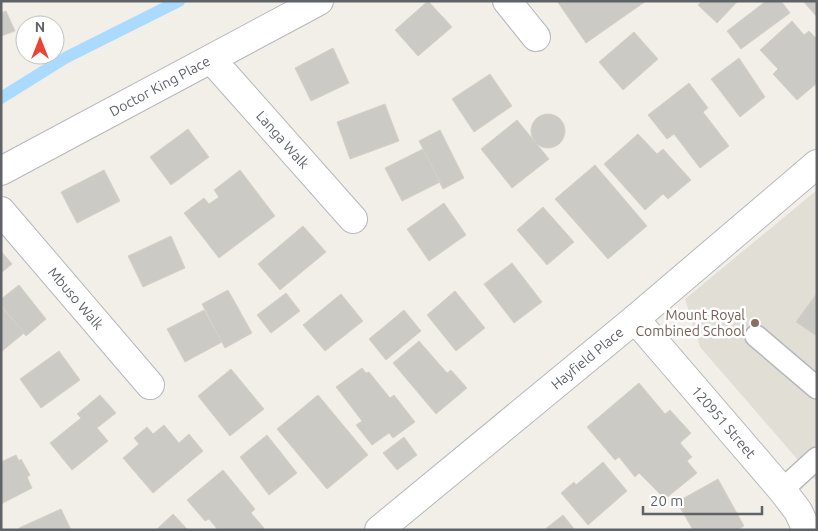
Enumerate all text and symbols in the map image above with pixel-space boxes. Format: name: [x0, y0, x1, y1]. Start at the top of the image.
north arrow: [15, 15, 65, 65]
text: N: [35, 19, 45, 35]
street label: Doctor King Place: [107, 53, 213, 120]
street label: Langa Walk: [253, 108, 312, 172]
street label: Mbuso Walk: [45, 264, 107, 333]
place label: Mount Royal Combined School: [636, 307, 745, 339]
marker: Mount Royal Combined School: [749, 317, 761, 329]
street label: Hayfield Place: [548, 324, 627, 393]
street label: 120951 Street: [688, 383, 759, 462]
scale bar: [643, 484, 762, 516]
text: 20 m: [650, 492, 683, 509]

